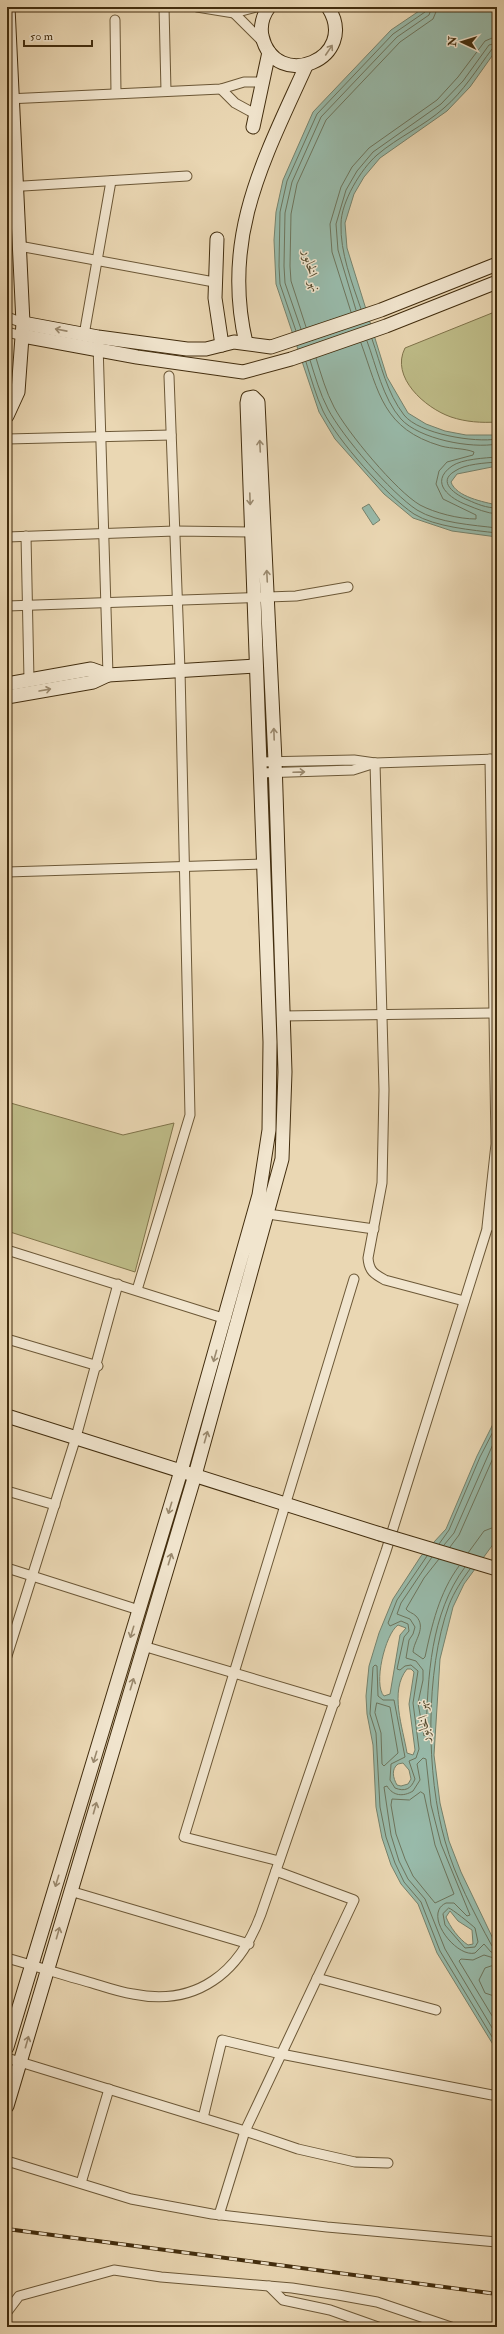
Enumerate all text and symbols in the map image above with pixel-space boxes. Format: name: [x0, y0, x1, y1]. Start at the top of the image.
scale bar: [24, 22, 92, 48]
north arrow: [442, 22, 482, 62]
text: 50 m: [30, 29, 54, 44]
text: N: [446, 35, 459, 48]
one-way arrow: [325, 44, 333, 56]
water label: نهر الخابور: [298, 247, 325, 294]
one-way arrow: [55, 326, 68, 334]
one-way arrow: [257, 440, 264, 453]
one-way arrow: [246, 492, 254, 505]
one-way arrow: [263, 570, 271, 583]
one-way arrow: [39, 686, 52, 694]
one-way arrow: [270, 728, 278, 741]
one-way arrow: [292, 768, 305, 776]
one-way arrow: [211, 1350, 218, 1363]
one-way arrow: [203, 1431, 210, 1444]
one-way arrow: [166, 1501, 173, 1514]
one-way arrow: [167, 1553, 174, 1566]
one-way arrow: [128, 1626, 135, 1639]
one-way arrow: [129, 1678, 136, 1691]
water label: نهر الخابور: [413, 1699, 434, 1744]
one-way arrow: [91, 1750, 98, 1763]
one-way arrow: [92, 1802, 99, 1815]
one-way arrow: [53, 1875, 60, 1888]
one-way arrow: [55, 1927, 62, 1940]
one-way arrow: [24, 2036, 31, 2049]

